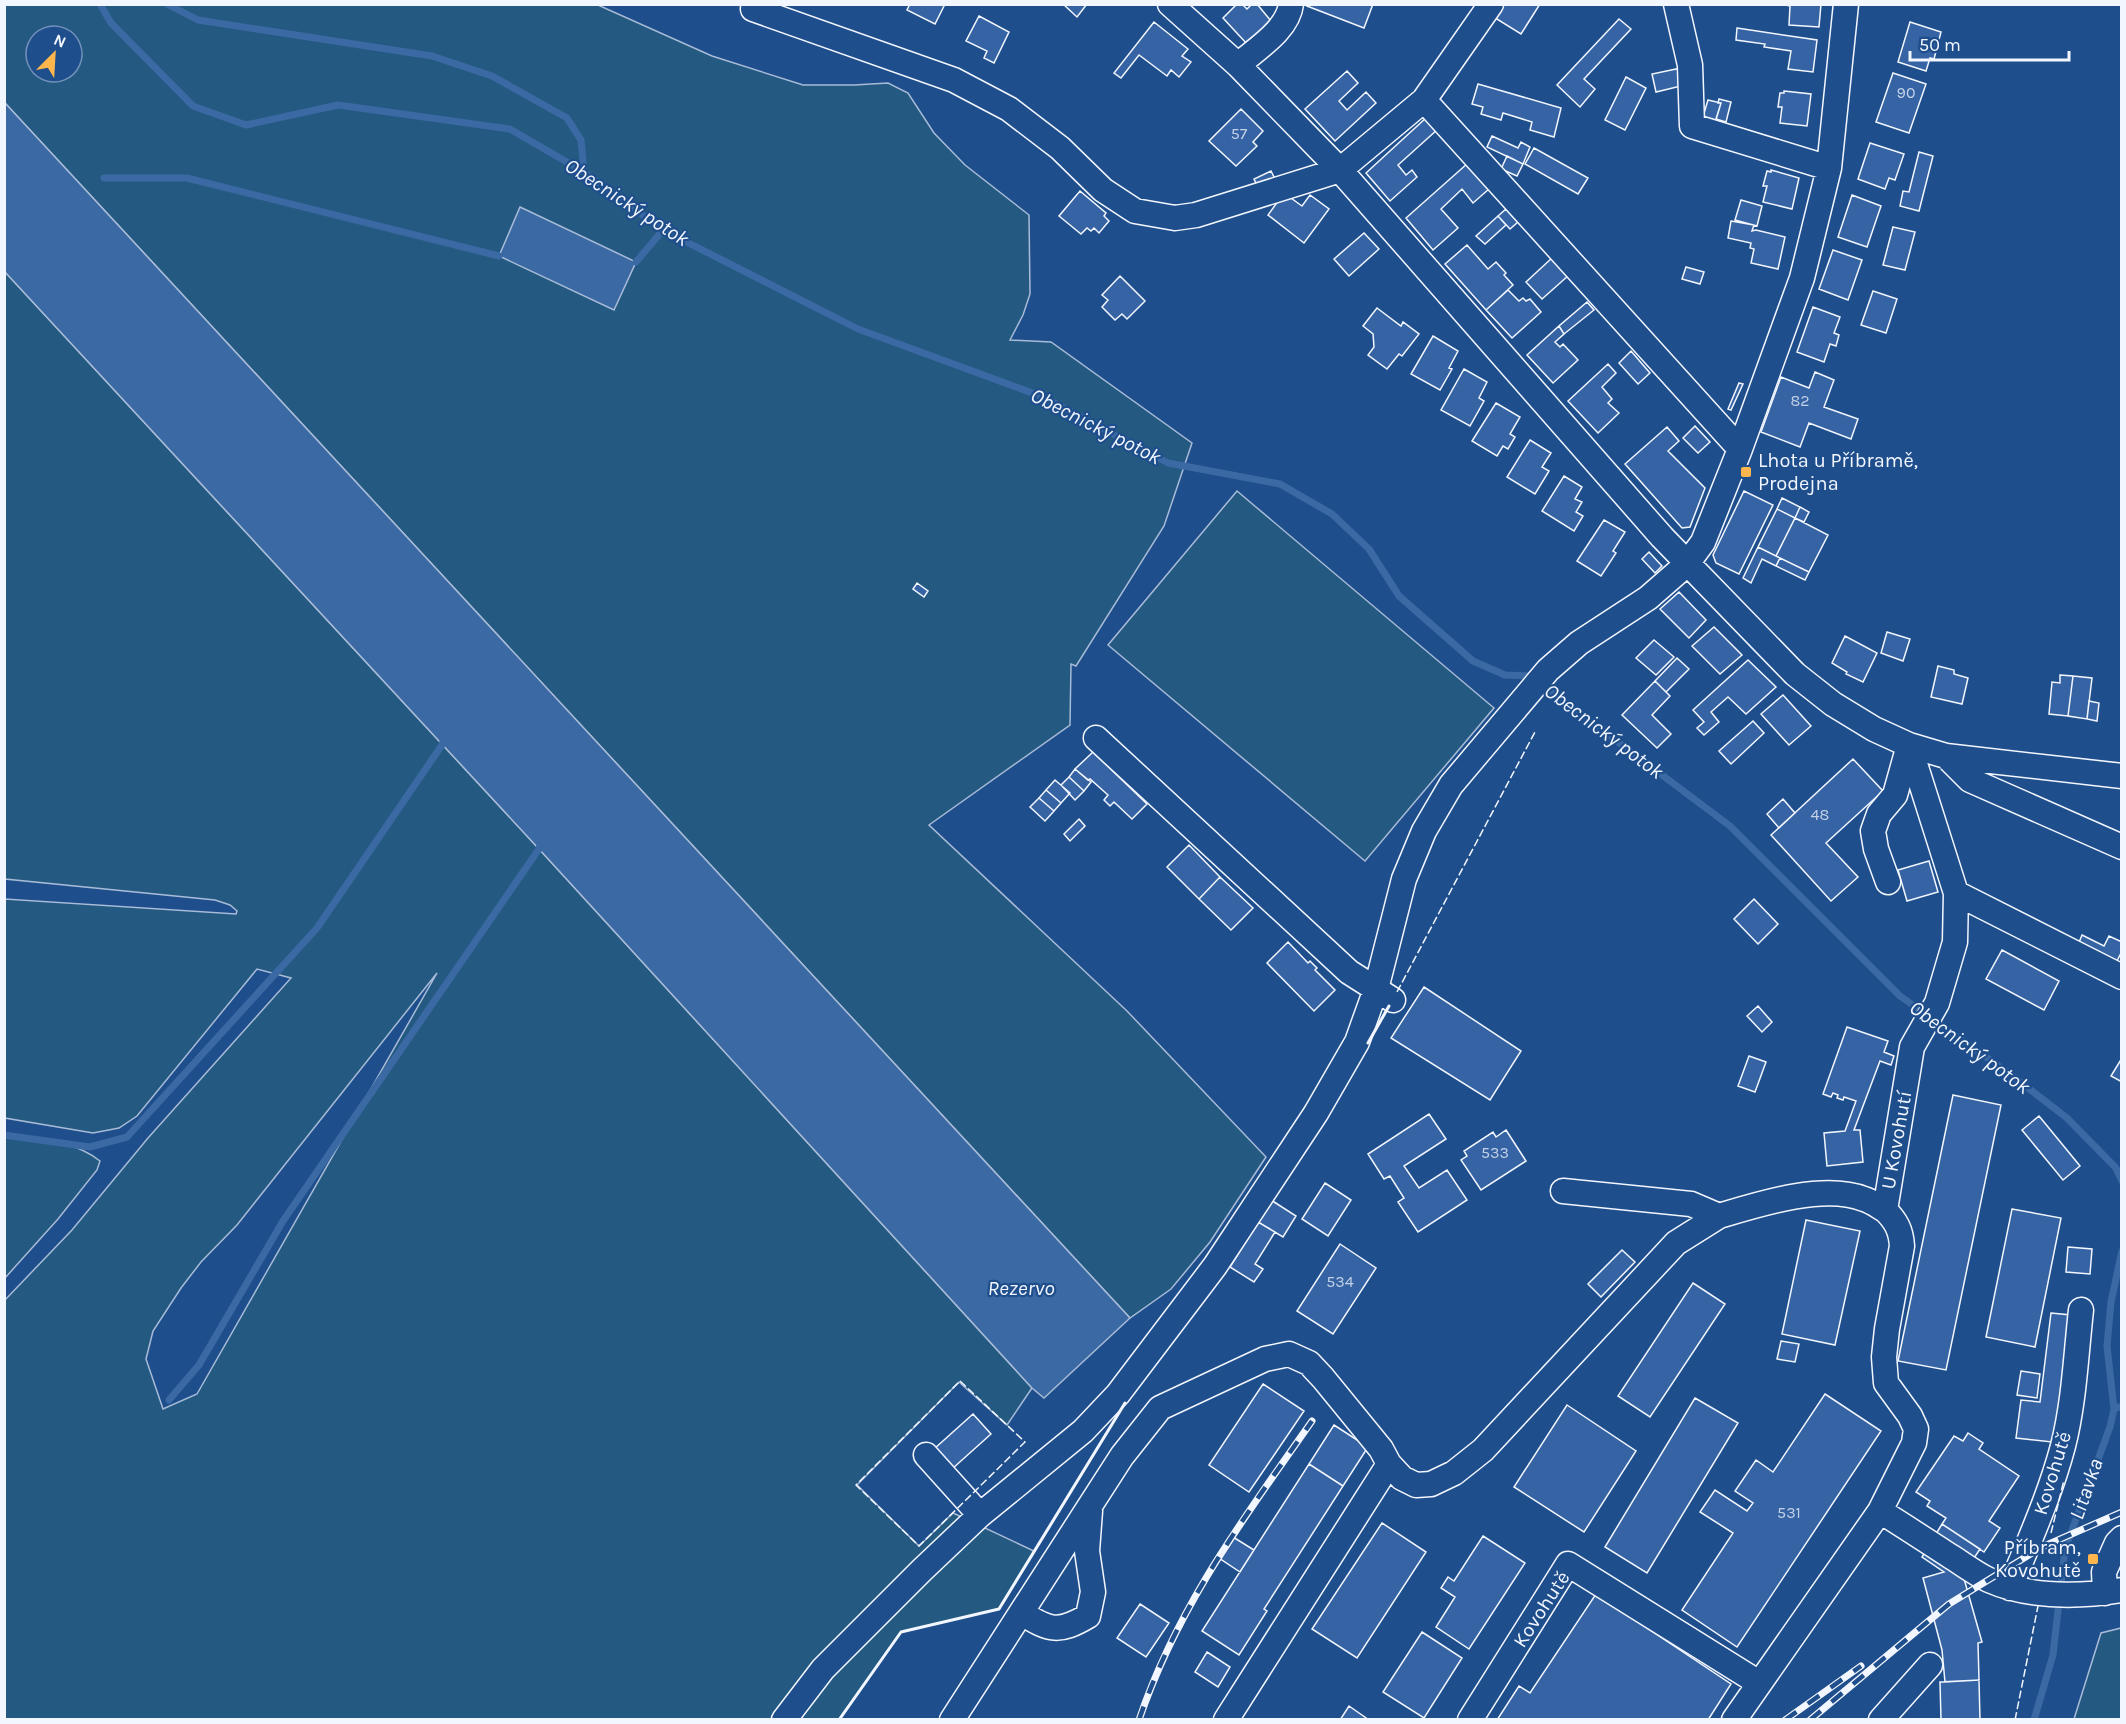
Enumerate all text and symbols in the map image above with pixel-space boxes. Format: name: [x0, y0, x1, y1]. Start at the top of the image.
north arrow: [24, 24, 84, 84]
scale bar: [1910, 24, 2069, 62]
text: N: [51, 30, 69, 52]
text: 50 m: [1919, 34, 1961, 56]
house number: 90: [1897, 83, 1915, 102]
house number: 57: [1231, 124, 1248, 143]
water label: Obecnický potok: [560, 153, 694, 251]
water label: Obecnický potok: [1027, 383, 1165, 469]
house number: 82: [1790, 391, 1810, 410]
place label: Lhota u Příbramě, Prodejna: [1758, 449, 1918, 495]
marker: Lhota u Příbramě, Prodejna: [1739, 465, 1753, 479]
water label: Obecnický potok: [1540, 678, 1669, 784]
house number: 48: [1811, 805, 1829, 824]
water label: Obecnický potok: [1905, 995, 2035, 1099]
street label: U Kovohutí: [1877, 1089, 1916, 1191]
house number: 533: [1481, 1143, 1509, 1162]
house number: 534: [1326, 1272, 1354, 1291]
water label: Rezervo: [987, 1276, 1055, 1300]
street label: Kovohutě: [2029, 1429, 2076, 1518]
water label: Litavka: [2064, 1455, 2108, 1523]
house number: 531: [1777, 1503, 1801, 1522]
place label: Příbram, Kovohutě: [1995, 1536, 2081, 1582]
marker: Příbram, Kovohutě: [2086, 1552, 2100, 1566]
street label: Kovohutě: [1508, 1567, 1574, 1652]

